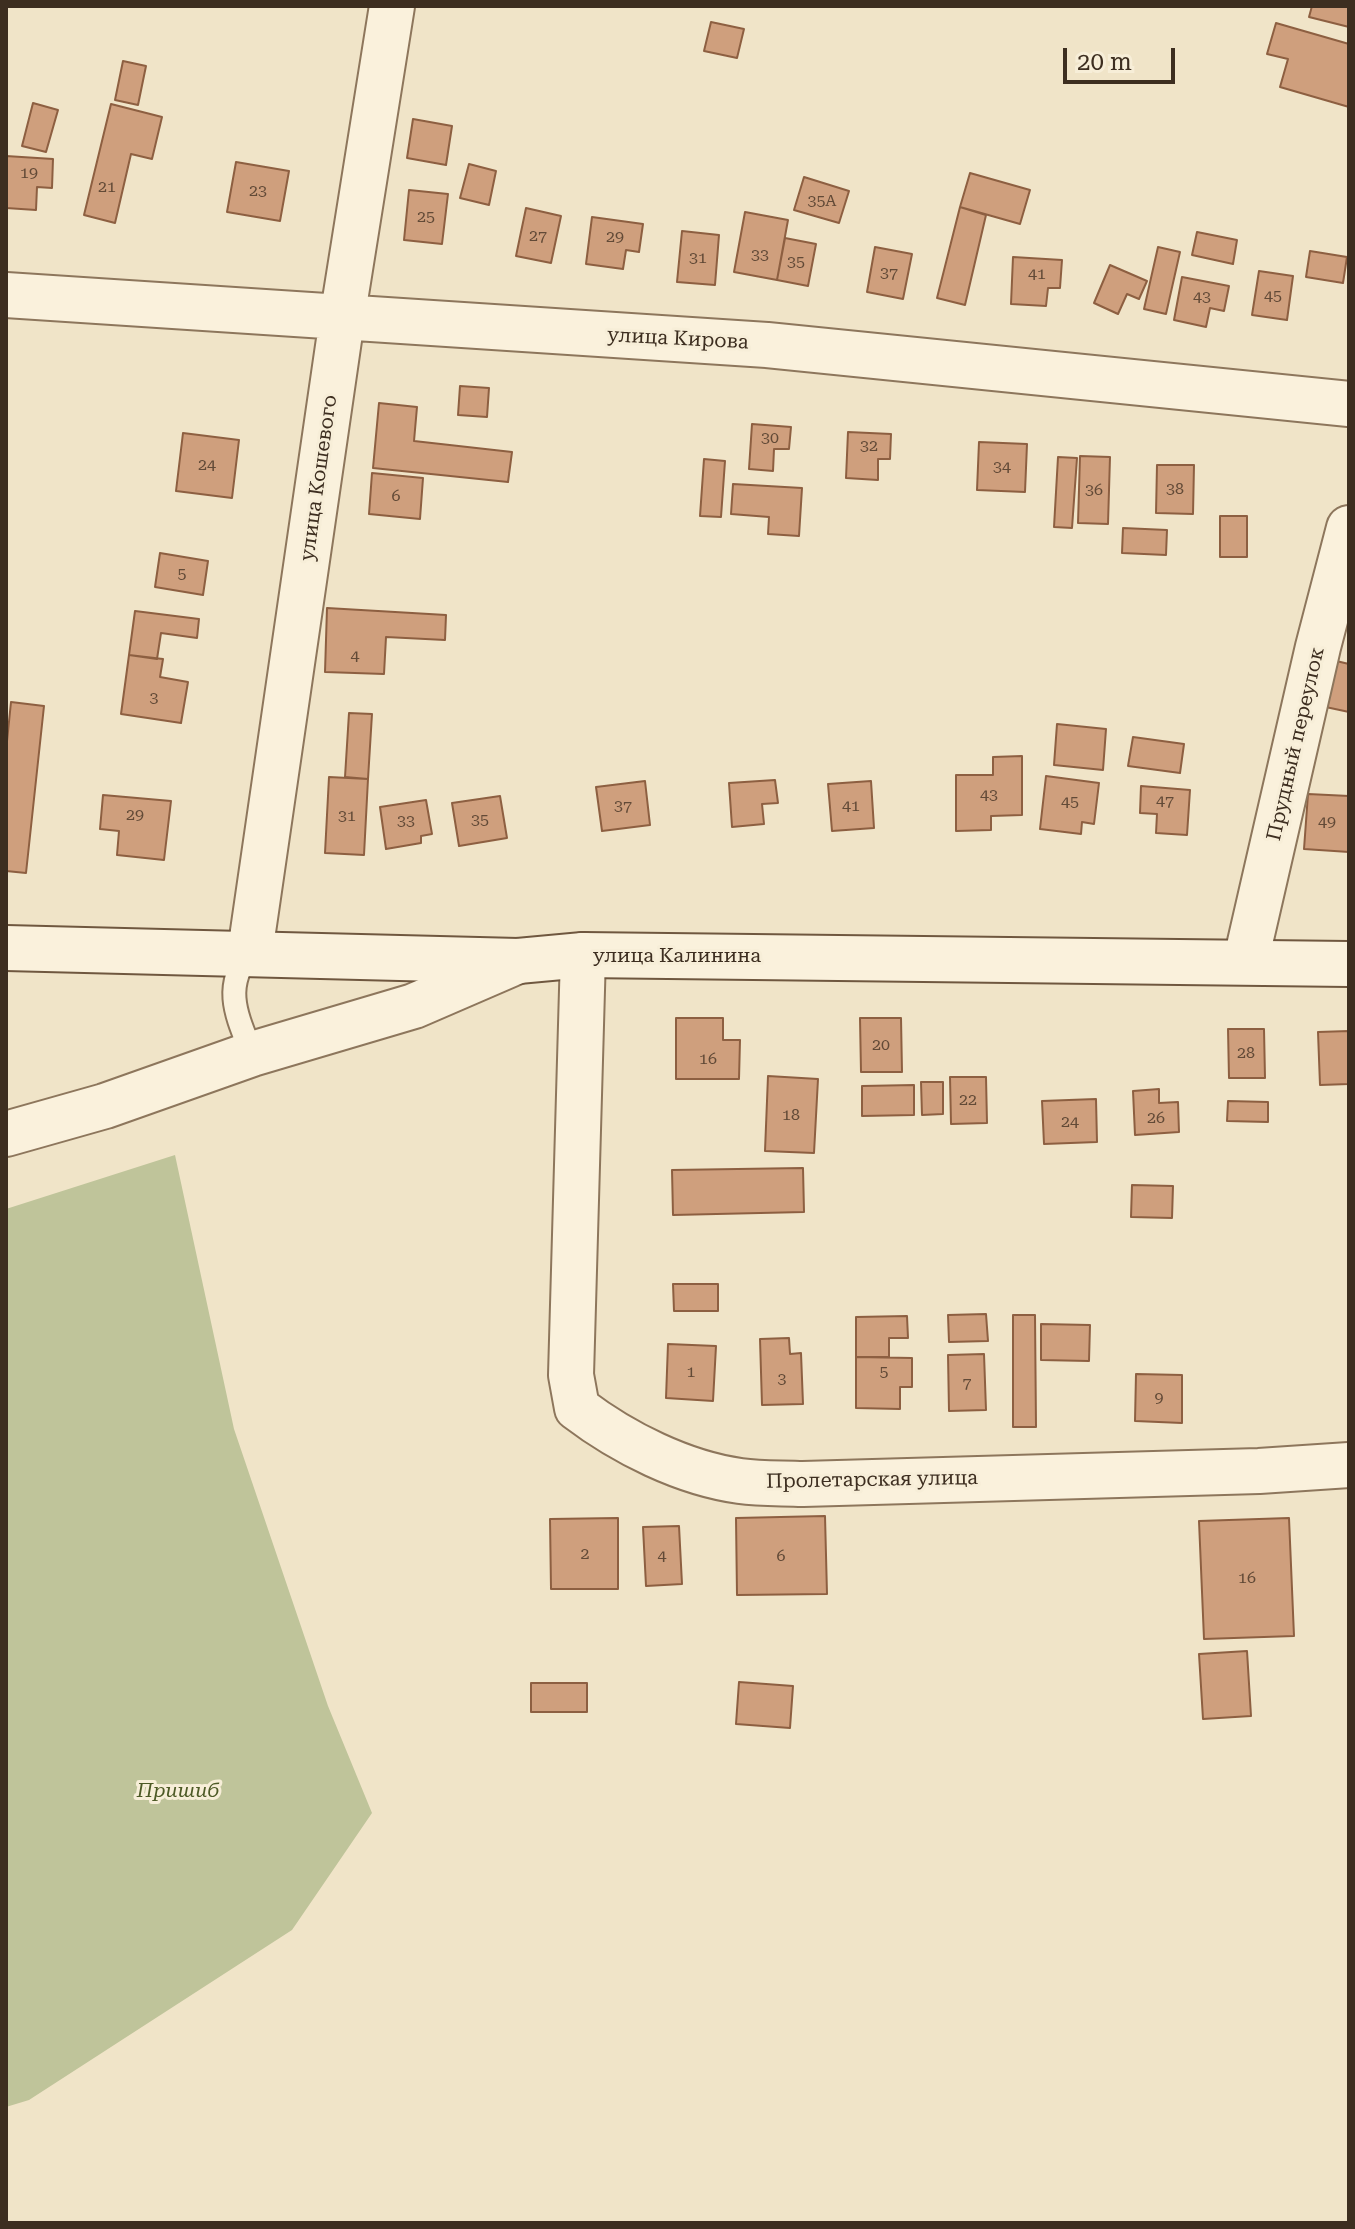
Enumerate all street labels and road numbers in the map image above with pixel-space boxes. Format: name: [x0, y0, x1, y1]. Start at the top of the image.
street label: улица Кирова: [607, 323, 749, 355]
street label: улица Кошевого: [295, 393, 343, 563]
street label: Прудный переулок: [1262, 645, 1330, 843]
street label: улица Калинина: [593, 944, 761, 968]
street label: Пролетарская улица: [766, 1466, 978, 1494]

